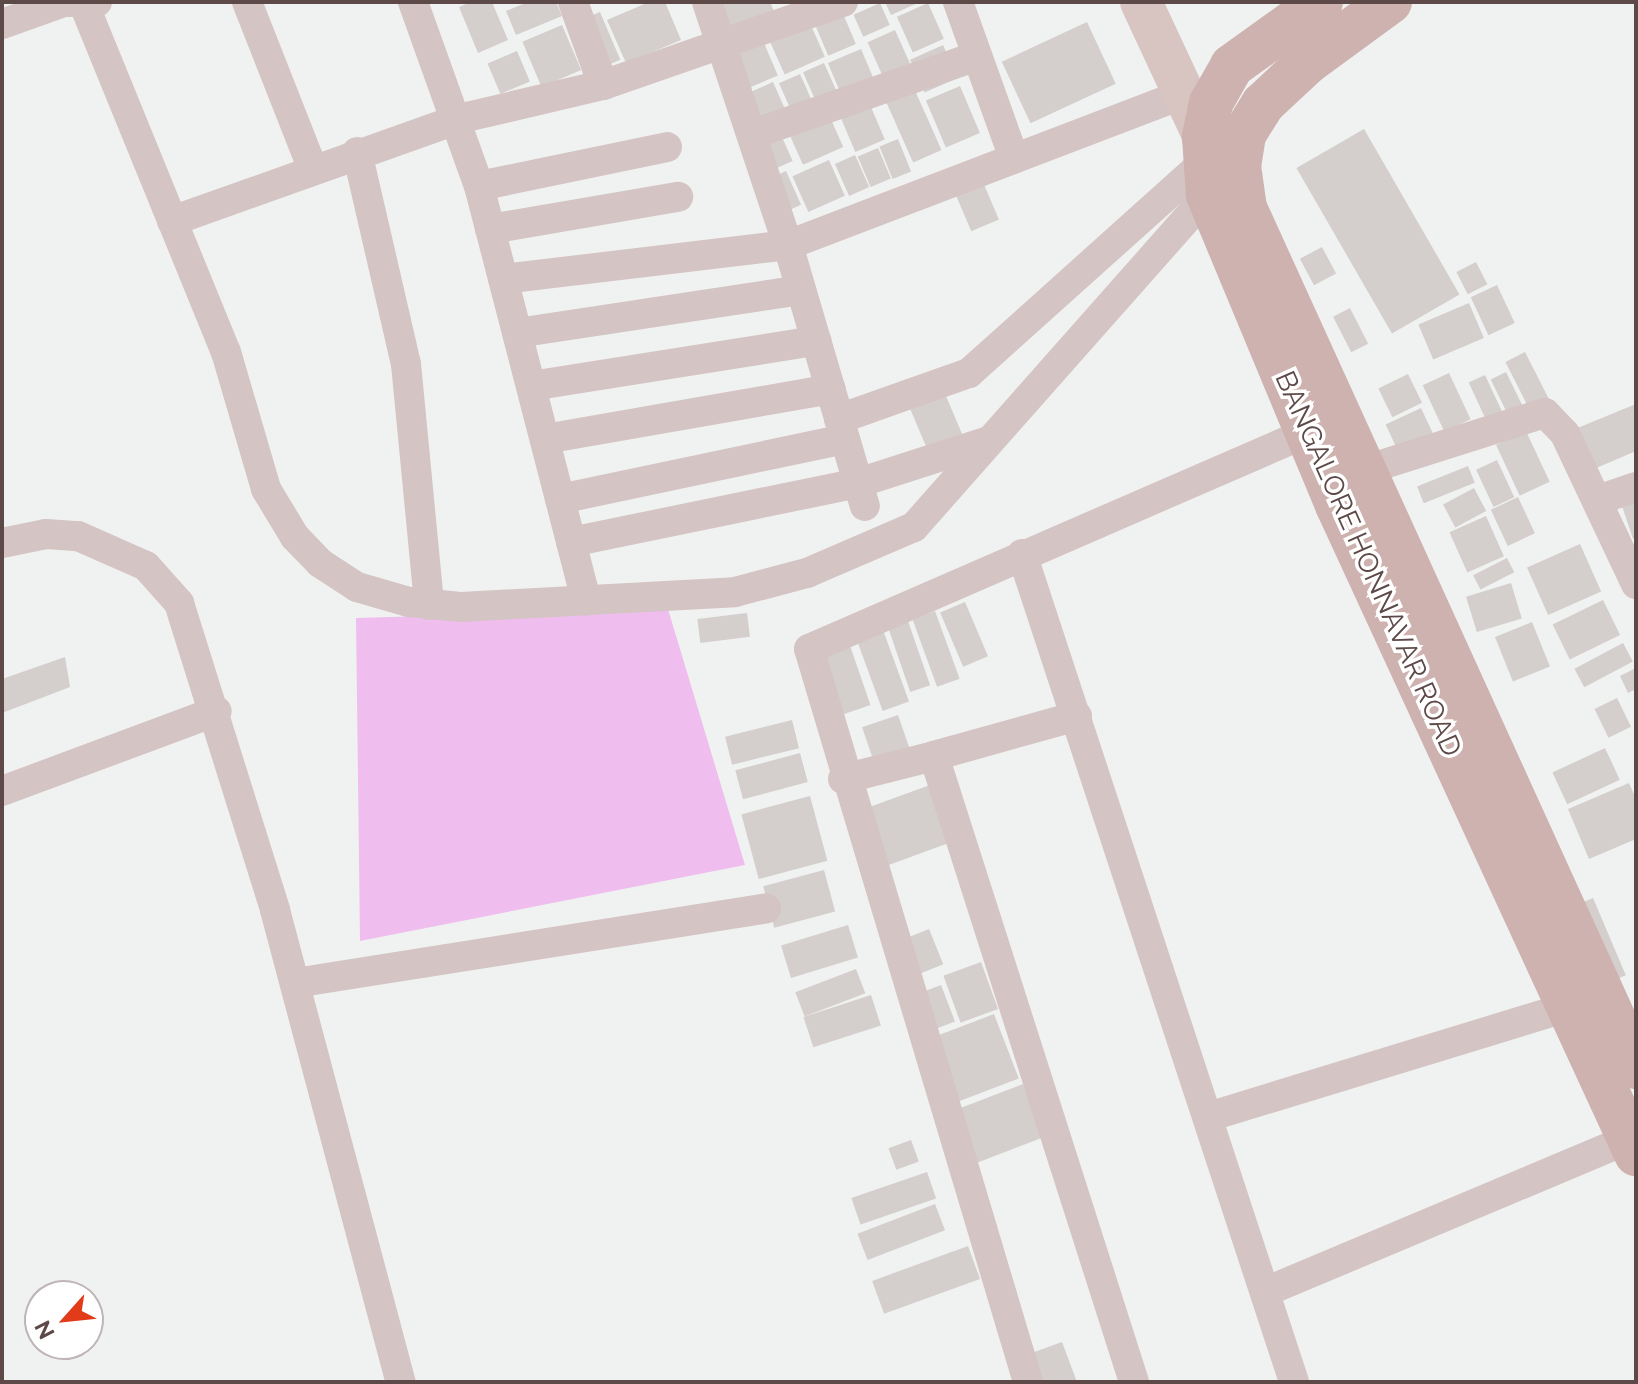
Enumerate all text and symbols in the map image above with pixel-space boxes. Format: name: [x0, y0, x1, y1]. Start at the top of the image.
street label: BANGALORE HONNAVAR ROAD: [1268, 366, 1468, 762]
north arrow: [24, 1280, 104, 1360]
text: N: [29, 1317, 60, 1343]

